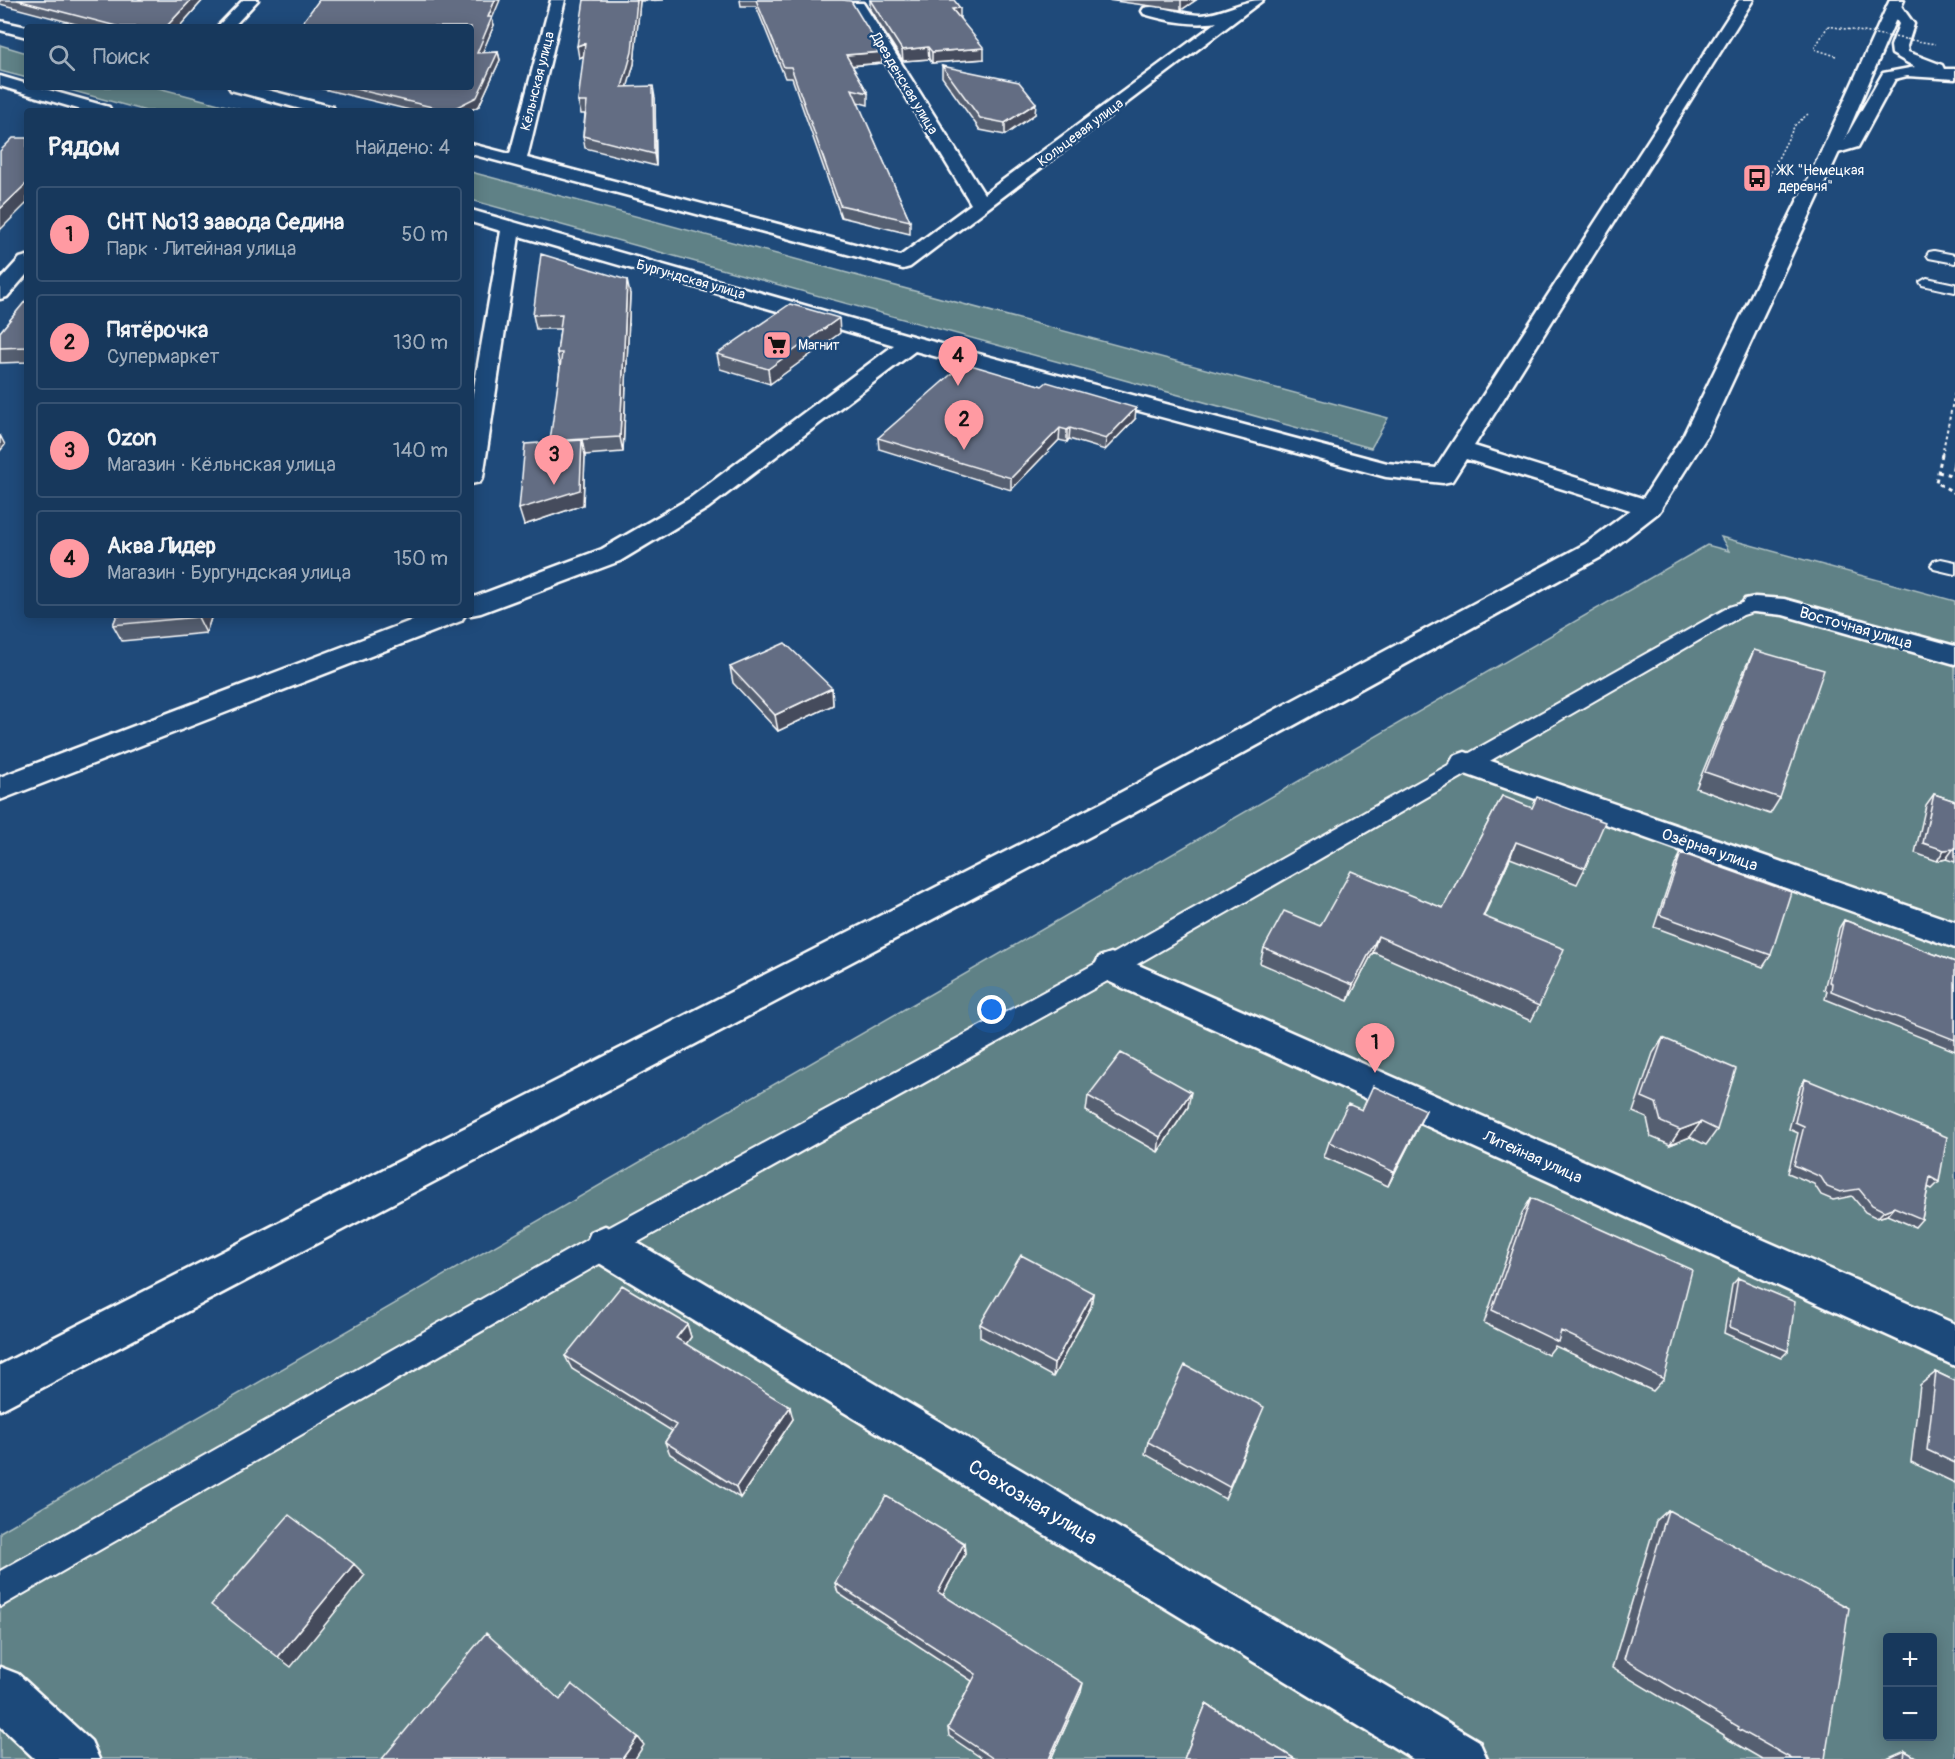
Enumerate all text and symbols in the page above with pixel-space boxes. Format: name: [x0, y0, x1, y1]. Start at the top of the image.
search box: [24, 24, 474, 90]
street label: Дрезденская улица: [867, 28, 942, 137]
street label: Кёльнская улица: [517, 30, 558, 133]
icon: search: [45, 41, 78, 74]
text: Поиск: [93, 43, 150, 71]
street label: Кольцевая улица: [1034, 95, 1127, 170]
text: Рядом: [48, 131, 120, 163]
text: Найдено: 4: [355, 135, 450, 160]
bus stop icon: ЖК "Немецкая деревня": [1741, 162, 1773, 194]
place label: ЖК "Немецкая деревня": [1776, 162, 1864, 195]
text: СНТ №13 завода Седина: [107, 208, 344, 236]
text: 1: [66, 222, 73, 247]
text: 50 m: [401, 222, 448, 247]
text: Парк · Литейная улица: [107, 236, 296, 261]
street label: Бургундская улица: [634, 256, 747, 303]
text: Пятёрочка: [107, 316, 208, 344]
supermarket icon: Магнит: [761, 329, 793, 361]
text: 2: [64, 330, 75, 355]
text: 130 m: [393, 330, 448, 355]
pin: 4: [938, 336, 978, 386]
place label: Магнит: [798, 337, 840, 354]
text: Супермаркет: [107, 344, 219, 369]
pin: 2: [944, 400, 984, 450]
text: Ozon: [107, 424, 156, 452]
pin: 3: [534, 436, 574, 485]
text: 3: [64, 438, 75, 463]
text: 140 m: [393, 438, 448, 463]
text: Магазин · Кёльнская улица: [107, 452, 336, 477]
text: Аква Лидер: [107, 532, 216, 560]
text: 4: [64, 546, 75, 571]
text: 150 m: [394, 546, 448, 571]
text: Магазин · Бургундская улица: [107, 560, 351, 585]
street label: Восточная улица: [1797, 602, 1914, 654]
street label: Озёрная улица: [1659, 824, 1760, 876]
your location: [977, 995, 1006, 1024]
pin: 1: [1356, 1024, 1394, 1073]
street label: Литейная улица: [1479, 1126, 1585, 1188]
street label: Совхозная улица: [964, 1454, 1102, 1551]
map controls: [1883, 1633, 1937, 1741]
button: +: [1883, 1633, 1937, 1687]
button: −: [1883, 1687, 1937, 1741]

